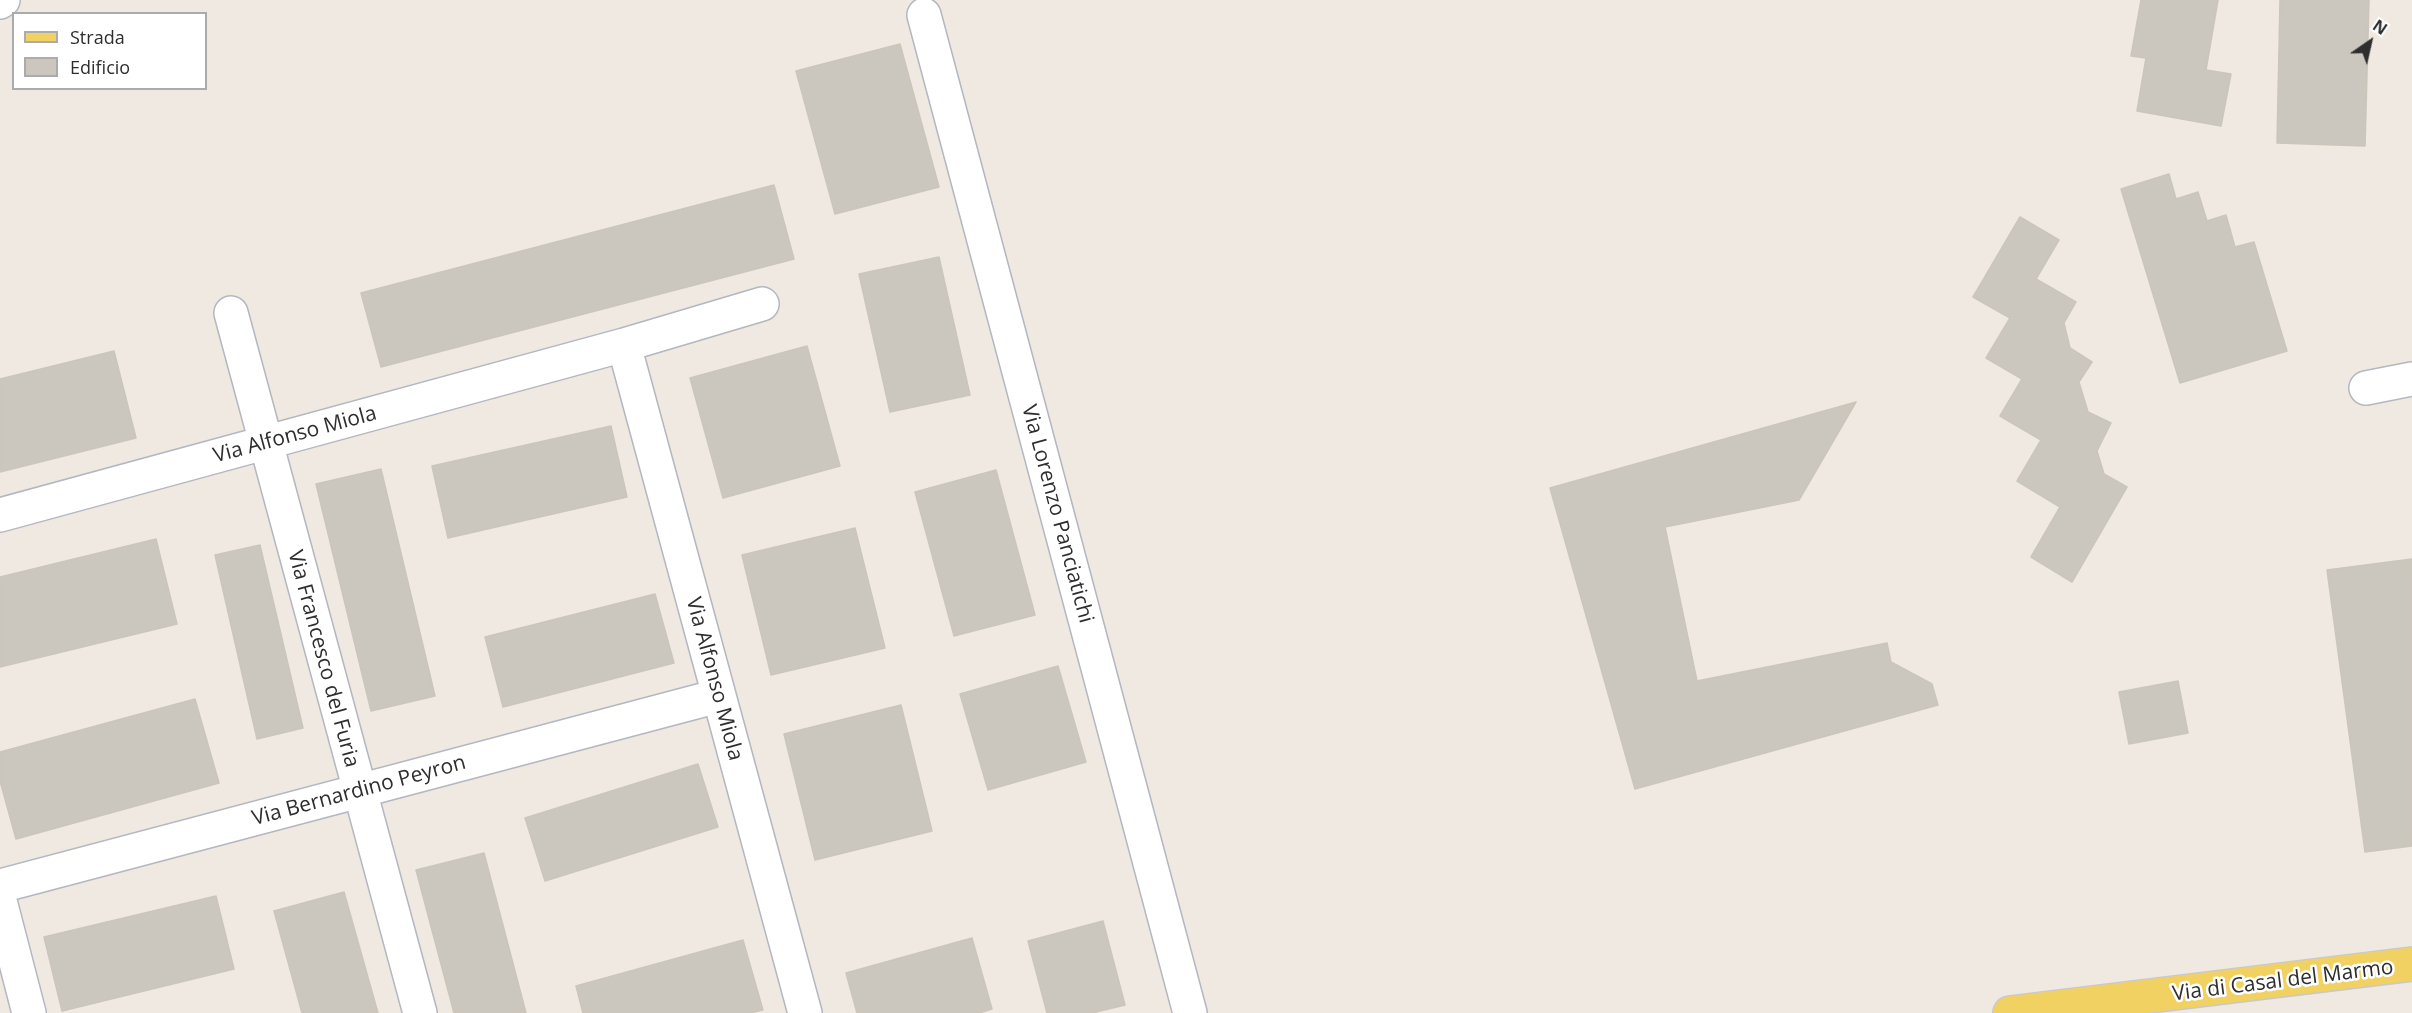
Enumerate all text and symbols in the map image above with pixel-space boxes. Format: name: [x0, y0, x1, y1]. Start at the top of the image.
legend: [12, 12, 207, 90]
north arrow: [2340, 12, 2400, 72]
text: N: [2369, 14, 2392, 40]
text: Strada: [70, 25, 125, 49]
text: Edificio: [70, 55, 130, 79]
street label: Via Alfonso Miola: [211, 401, 379, 469]
street label: Via Lorenzo Panciatichi: [1016, 402, 1098, 626]
street label: Via Francesco del Furia: [282, 548, 364, 770]
street label: Via Alfonso Miola: [680, 595, 748, 763]
street label: Via Bernardino Peyron: [249, 750, 469, 832]
street label: Via di Casal del Marmo: [2171, 955, 2395, 1007]

